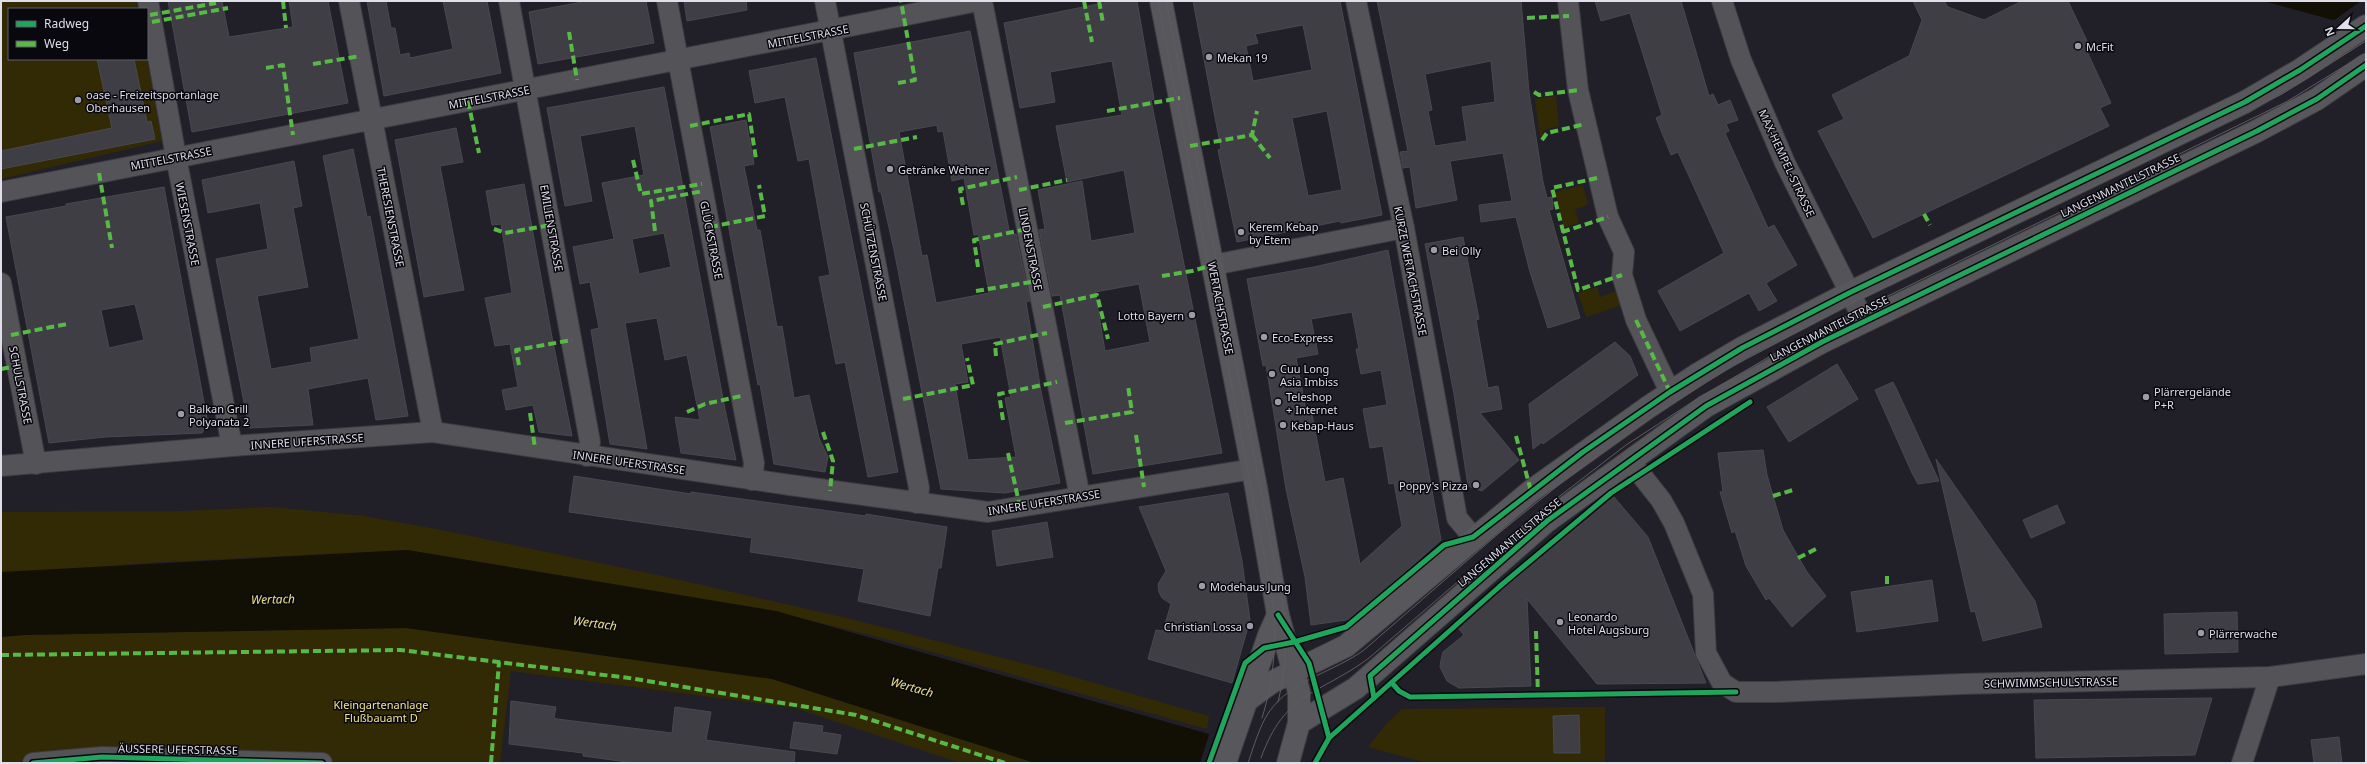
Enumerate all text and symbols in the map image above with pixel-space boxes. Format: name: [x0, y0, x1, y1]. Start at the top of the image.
legend: [8, 8, 148, 60]
north arrow: [2319, 8, 2359, 48]
text: Radweg: [44, 15, 89, 32]
street label: MITTELSTRASSE: [766, 21, 850, 51]
text: N: [2321, 25, 2338, 39]
text: Weg: [44, 35, 69, 52]
place label: McFit: [2086, 39, 2114, 54]
marker: McFit: [2073, 41, 2083, 51]
place label: Mekan 19: [1217, 50, 1267, 65]
marker: Mekan 19: [1204, 52, 1214, 62]
street label: MITTELSTRASSE: [447, 82, 531, 112]
place label: oase - Freizeitsportanlage Oberhausen: [86, 87, 219, 115]
marker: oase - Freizeitsportanlage Oberhausen: [73, 95, 83, 105]
street label: MAX-HEMPEL-STRASSE: [1755, 107, 1819, 219]
street label: MITTELSTRASSE: [129, 143, 213, 173]
street label: LANGENMANTELSTRASSE: [2058, 149, 2182, 221]
place label: Getränke Wehner: [898, 162, 989, 177]
marker: Getränke Wehner: [885, 164, 895, 174]
street label: THERESIENSTRASSE: [374, 166, 408, 268]
street label: WIESENSTRASSE: [173, 181, 203, 267]
street label: EMILIENSTRASSE: [537, 183, 567, 273]
street label: GLÜCKSTRASSE: [697, 199, 727, 281]
street label: SCHÜTZENSTRASSE: [857, 201, 891, 303]
street label: KURZE WERTACHSTRASSE: [1391, 205, 1431, 337]
street label: LINDENSTRASSE: [1016, 206, 1046, 292]
place label: Kerem Kebap by Etem: [1249, 219, 1319, 247]
marker: Kerem Kebap by Etem: [1236, 227, 1246, 237]
place label: Bei Olly: [1442, 243, 1481, 258]
marker: Bei Olly: [1429, 245, 1439, 255]
street label: WERTACHSTRASSE: [1205, 260, 1237, 356]
street label: LANGENMANTELSTRASSE: [1767, 292, 1891, 364]
place label: Lotto Bayern: [1118, 308, 1184, 323]
marker: Lotto Bayern: [1187, 310, 1197, 320]
place label: Eco-Express: [1272, 330, 1333, 345]
marker: Eco-Express: [1259, 332, 1269, 342]
street label: SCHULSTRASSE: [6, 345, 36, 425]
place label: Cuu Long Asia Imbiss: [1280, 361, 1338, 389]
marker: Cuu Long Asia Imbiss: [1267, 369, 1277, 379]
place label: Plärrergelände P+R: [2154, 384, 2231, 412]
place label: Teleshop + Internet: [1286, 389, 1337, 417]
marker: Plärrergelände P+R: [2141, 392, 2151, 402]
marker: Teleshop + Internet: [1273, 397, 1283, 407]
place label: Balkan Grill Polyanata 2: [189, 401, 249, 429]
marker: Balkan Grill Polyanata 2: [176, 409, 186, 419]
place label: Kebap-Haus: [1291, 418, 1354, 433]
marker: Kebap-Haus: [1278, 420, 1288, 430]
street label: INNERE UFERSTRASSE: [250, 430, 364, 452]
street label: INNERE UFERSTRASSE: [572, 447, 686, 477]
place label: Poppy's Pizza: [1399, 478, 1468, 493]
marker: Poppy's Pizza: [1471, 480, 1481, 490]
street label: INNERE UFERSTRASSE: [987, 486, 1101, 518]
street label: LANGENMANTELSTRASSE: [1454, 494, 1564, 590]
place label: Modehaus Jung: [1210, 579, 1291, 594]
marker: Modehaus Jung: [1197, 581, 1207, 591]
water label: Wertach: [251, 590, 295, 608]
place label: Leonardo Hotel Augsburg: [1568, 609, 1649, 637]
water label: Wertach: [572, 612, 618, 634]
marker: Leonardo Hotel Augsburg: [1555, 617, 1565, 627]
place label: Christian Lossa: [1164, 619, 1242, 634]
marker: Christian Lossa: [1245, 621, 1255, 631]
place label: Plärrerwache: [2209, 626, 2277, 641]
marker: Plärrerwache: [2196, 628, 2206, 638]
water label: Wertach: [889, 673, 936, 701]
street label: SCHWIMMSCHULSTRASSE: [1984, 673, 2118, 691]
park label: Kleingartenanlage Flußbauamt D: [334, 697, 428, 725]
street label: ÄUSSERE UFERSTRASSE: [118, 740, 238, 758]

